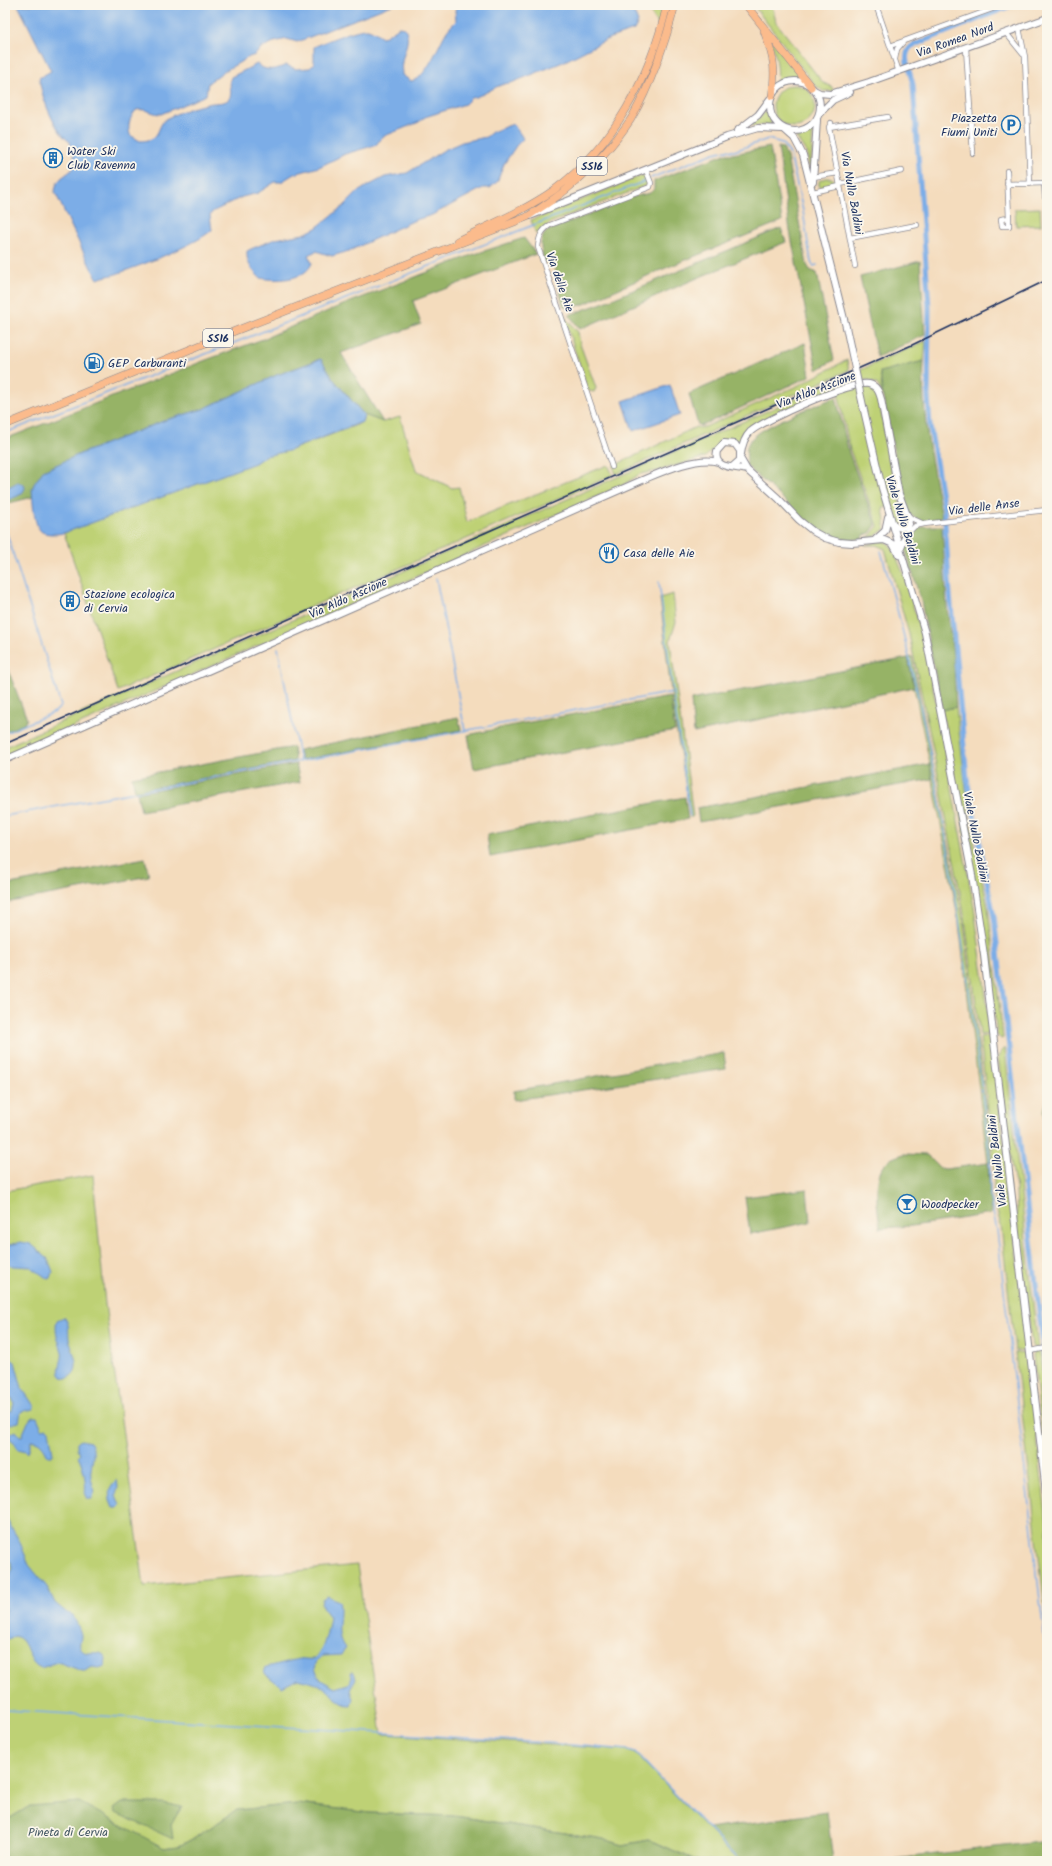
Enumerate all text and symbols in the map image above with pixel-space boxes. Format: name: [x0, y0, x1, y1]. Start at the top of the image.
street label: Via Romea Nord: [914, 17, 997, 63]
place label: Piazzetta Fiumi Uniti: [941, 109, 998, 142]
parking icon: Piazzetta Fiumi Uniti: [1000, 114, 1022, 136]
place label: Water Ski Club Ravenna: [67, 142, 136, 175]
building icon: Water Ski Club Ravenna: [42, 147, 64, 169]
street label: Via Nullo Baldini: [835, 150, 868, 237]
road number: SS16: [577, 157, 607, 175]
street label: Via delle Aie: [540, 249, 579, 315]
road number: SS16: [203, 329, 233, 347]
fuel station icon: GEP Carburanti: [83, 352, 105, 374]
place label: GEP Carburanti: [108, 354, 187, 373]
street label: Via Aldo Ascione: [774, 366, 859, 414]
street label: Viale Nullo Baldini: [880, 473, 925, 568]
street label: Via delle Anse: [947, 494, 1021, 521]
restaurant icon: Casa delle Aie: [598, 542, 620, 564]
place label: Casa delle Aie: [623, 544, 695, 563]
street label: Via Aldo Ascione: [306, 572, 391, 624]
place label: Stazione ecologica di Cervia: [84, 585, 175, 618]
building icon: Stazione ecologica di Cervia: [59, 590, 81, 612]
street label: Viale Nullo Baldini: [957, 790, 994, 885]
street label: Viale Nullo Baldini: [982, 1113, 1013, 1208]
bar icon: Woodpecker: [896, 1193, 918, 1215]
place label: Woodpecker: [921, 1195, 980, 1214]
park label: Pineta di Cervia: [28, 1823, 108, 1842]

